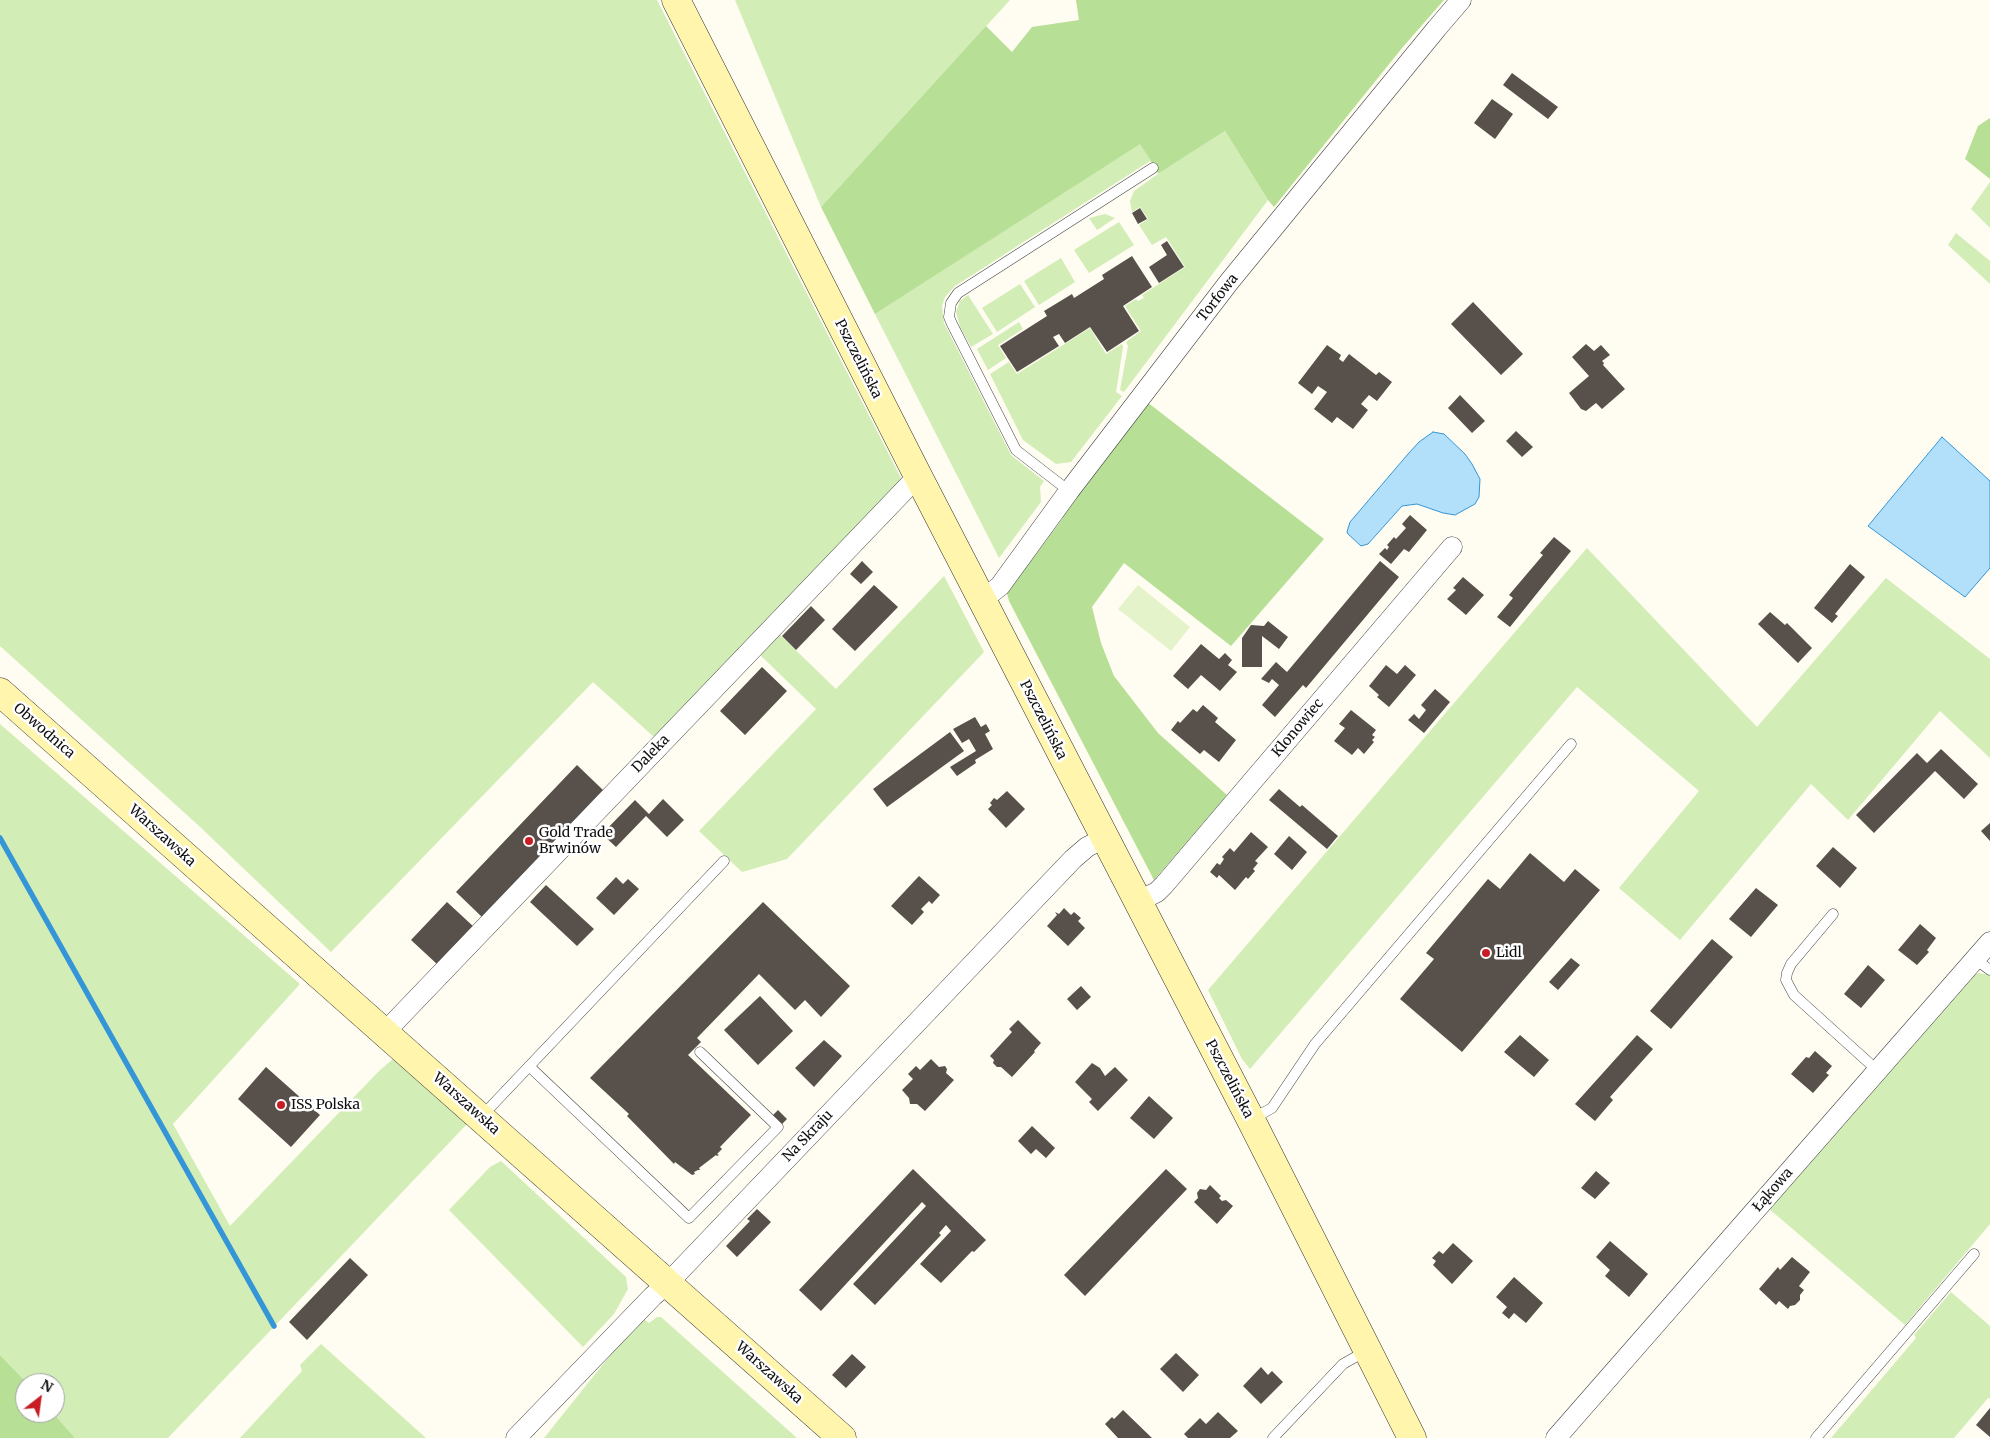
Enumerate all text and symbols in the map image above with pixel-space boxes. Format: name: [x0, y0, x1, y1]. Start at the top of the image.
street label: Torfowa: [1194, 271, 1242, 325]
street label: Pszczelińska: [831, 317, 885, 401]
street label: Pszczelińska: [1016, 678, 1070, 762]
street label: Klonowiec: [1269, 695, 1327, 761]
street label: Obwodnica: [10, 700, 78, 762]
street label: Daleka: [629, 732, 673, 776]
street label: Warszawska: [125, 802, 199, 870]
place label: Gold Trade Brwinów: [539, 825, 613, 858]
marker: Gold Trade Brwinów: [523, 835, 535, 847]
place label: Lidl: [1496, 945, 1522, 961]
marker: Lidl: [1480, 947, 1492, 959]
street label: Pszczelińska: [1201, 1037, 1257, 1121]
street label: Warszawska: [429, 1070, 503, 1138]
place label: ISS Polska: [291, 1097, 360, 1113]
marker: ISS Polska: [275, 1099, 287, 1111]
street label: Na Skraju: [779, 1107, 837, 1165]
street label: Łąkowa: [1749, 1165, 1797, 1215]
street label: Warszawska: [732, 1339, 806, 1407]
north arrow: [15, 1373, 65, 1423]
text: N: [38, 1375, 56, 1396]

